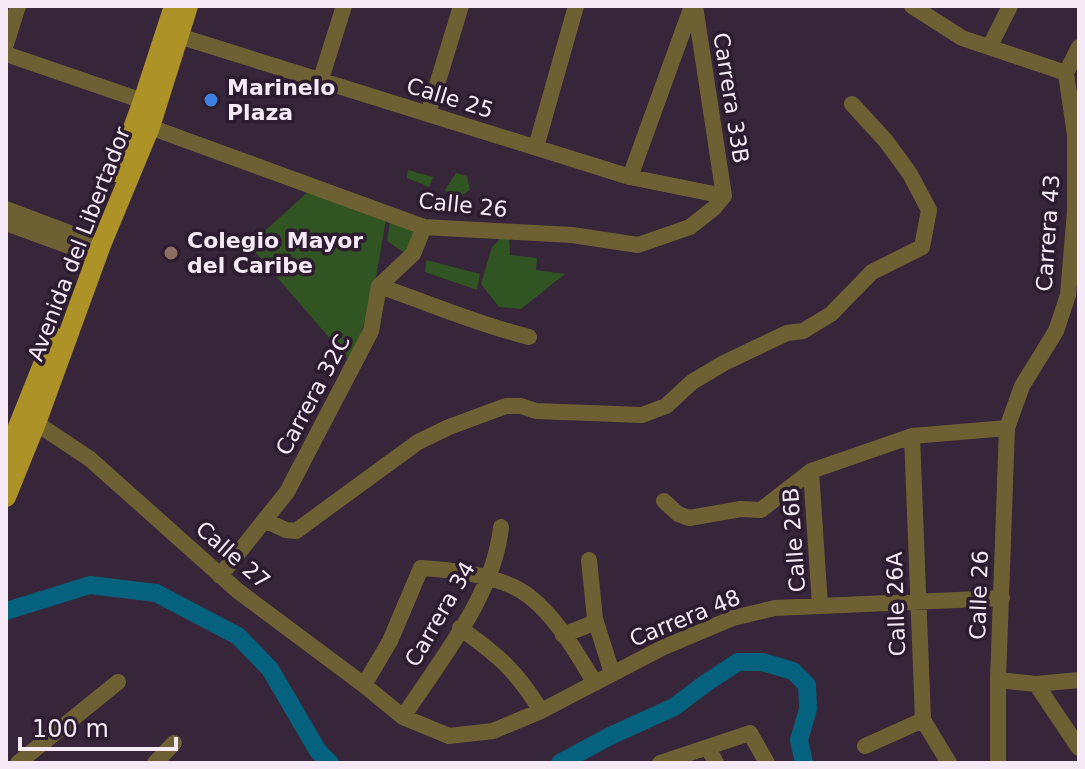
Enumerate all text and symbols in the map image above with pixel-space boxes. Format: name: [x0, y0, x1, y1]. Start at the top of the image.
street label: Carrera 33B: [708, 31, 754, 165]
street label: Calle 25: [404, 73, 496, 123]
place label: Marinelo Plaza: [227, 75, 335, 125]
marker: Marinelo Plaza: [202, 91, 220, 109]
street label: Avenida del Libertador: [23, 122, 136, 365]
street label: Carrera 43: [1031, 174, 1065, 292]
street label: Calle 26: [417, 188, 509, 222]
place label: Colegio Mayor del Caribe: [187, 228, 363, 278]
marker: Colegio Mayor del Caribe: [162, 244, 180, 262]
street label: Carrera 32C: [271, 331, 355, 459]
street label: Calle 26B: [778, 487, 810, 593]
street label: Calle 27: [191, 516, 275, 594]
street label: Calle 26: [965, 550, 993, 640]
street label: Calle 26A: [882, 551, 910, 657]
street label: Carrera 34: [400, 557, 480, 671]
street label: Carrera 48: [626, 584, 744, 652]
scale bar: [20, 701, 176, 751]
text: 100 m: [32, 715, 109, 743]

